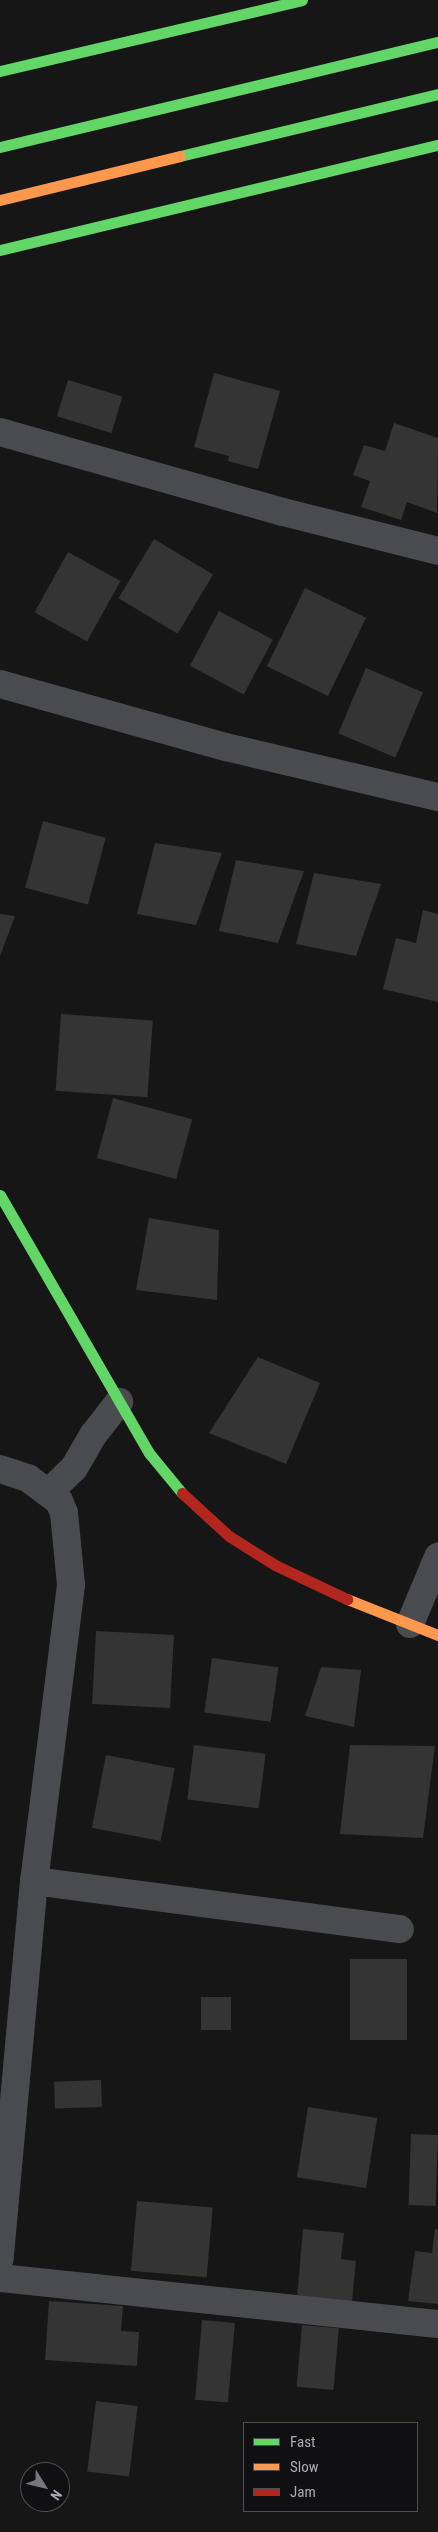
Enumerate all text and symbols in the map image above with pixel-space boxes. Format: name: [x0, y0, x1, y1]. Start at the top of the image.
legend: [243, 2422, 418, 2512]
text: Fast: [290, 2433, 315, 2451]
text: Slow: [290, 2458, 319, 2476]
north arrow: [20, 2462, 70, 2512]
text: Jam: [290, 2483, 316, 2501]
text: N: [47, 2487, 65, 2503]

